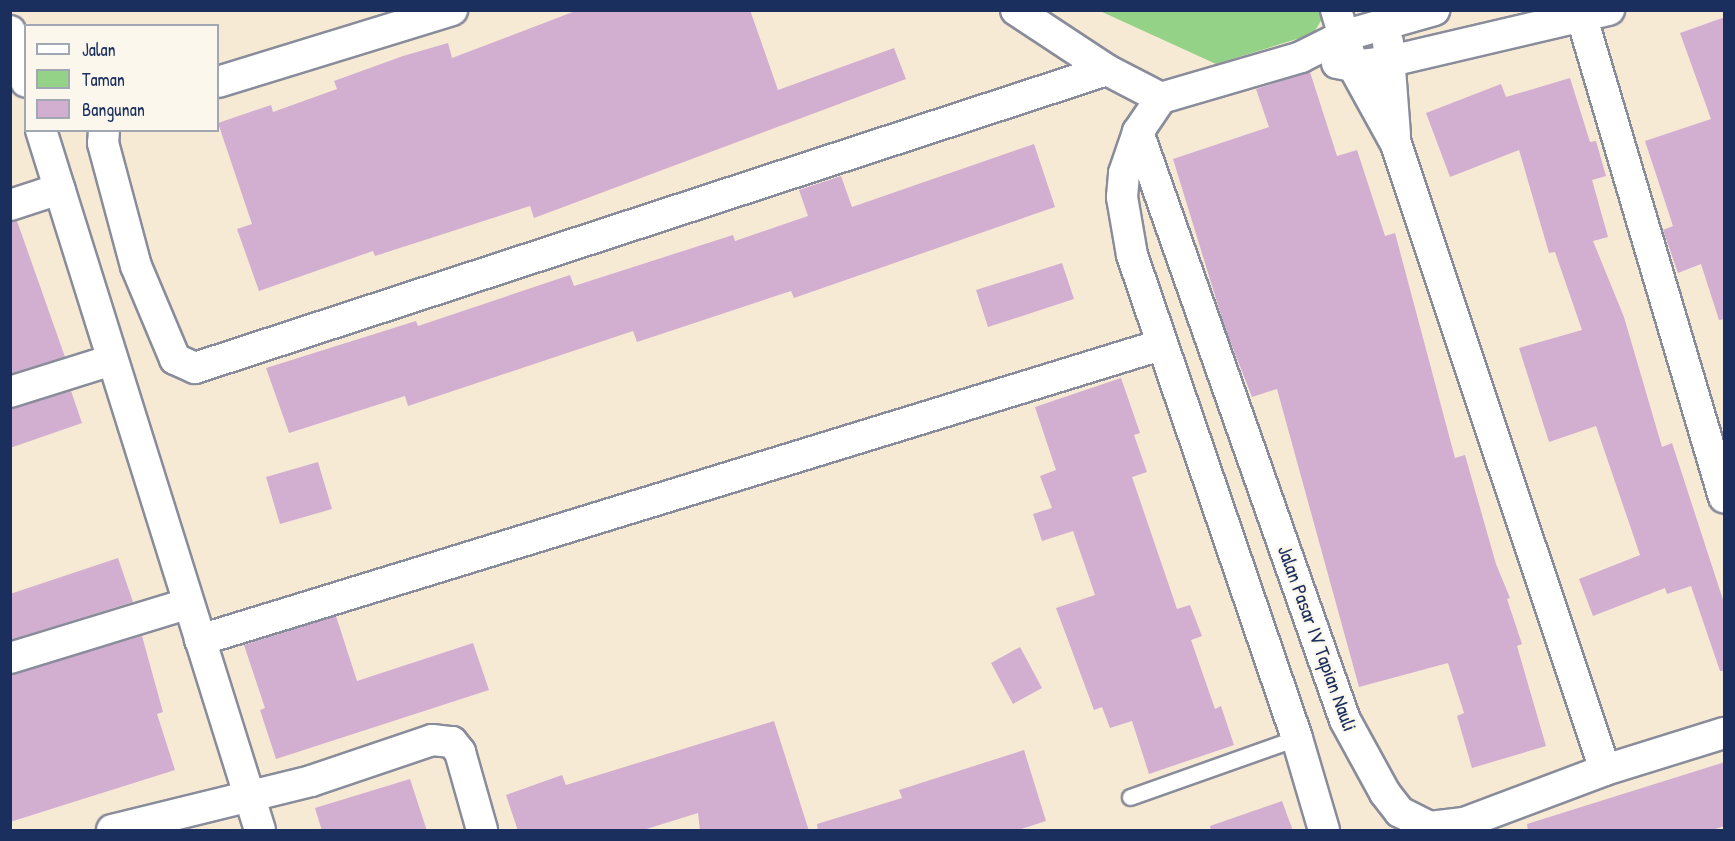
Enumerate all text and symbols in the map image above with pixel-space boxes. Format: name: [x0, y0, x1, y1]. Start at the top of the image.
legend: [24, 24, 219, 132]
text: Jalan: [82, 37, 116, 62]
text: Taman: [82, 67, 125, 92]
text: Bangunan: [82, 97, 145, 122]
street label: Jalan Pasar IV Tapian Nauli: [1273, 542, 1363, 734]

